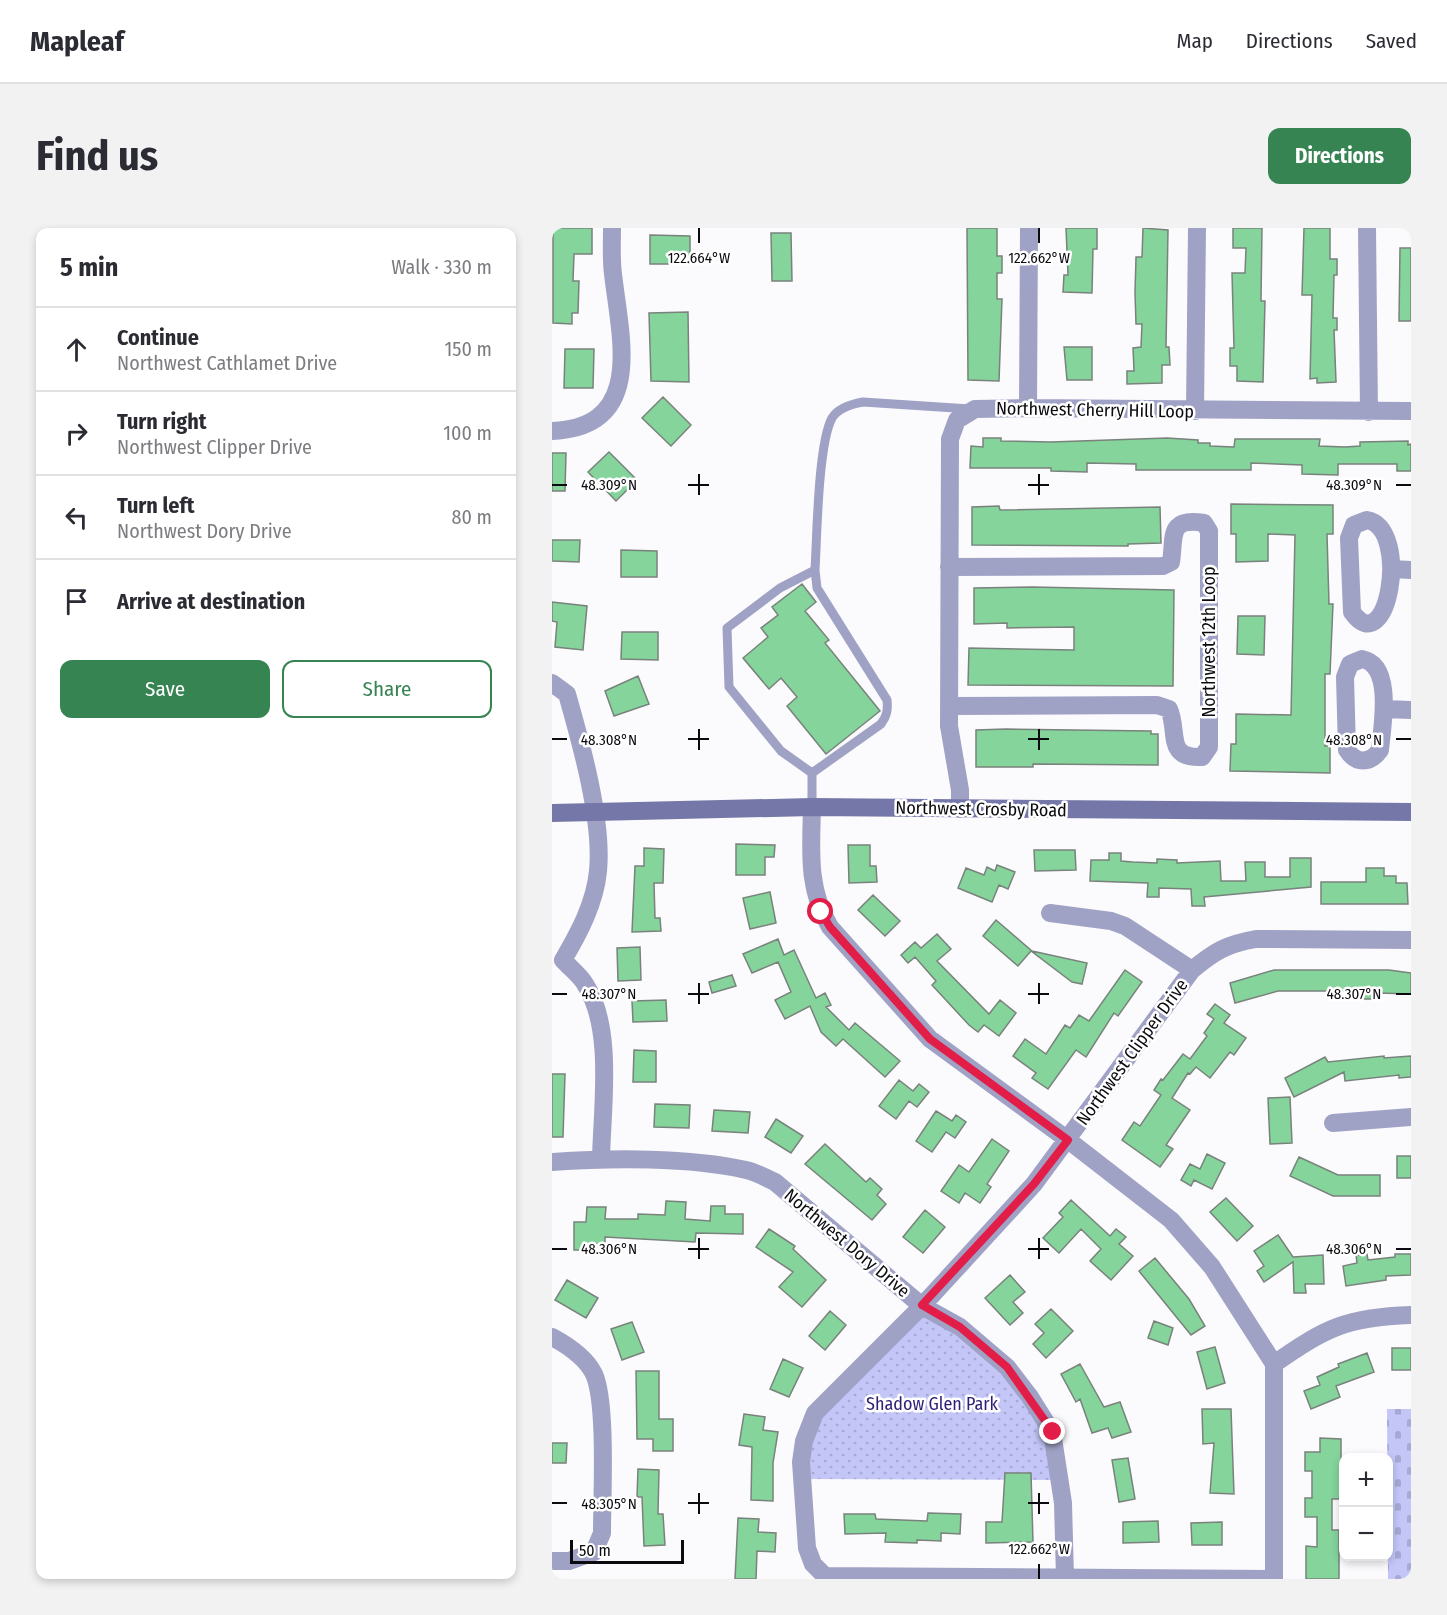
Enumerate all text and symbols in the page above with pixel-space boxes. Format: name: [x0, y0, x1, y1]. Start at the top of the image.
text: Mapleaf: [30, 25, 124, 58]
text: Map: [1176, 28, 1213, 54]
text: Directions: [1246, 28, 1333, 54]
text: Saved: [1366, 28, 1417, 54]
button: Directions: [1268, 128, 1411, 184]
text: Find us: [36, 131, 158, 181]
text: 122.664°W: [668, 249, 730, 267]
text: 122.662°W: [1008, 249, 1070, 267]
text: 5 min: [60, 252, 118, 283]
text: Walk · 330 m: [391, 255, 492, 279]
text: Continue: [117, 324, 199, 351]
icon: ahead: [60, 333, 93, 366]
text: 150 m: [445, 337, 492, 361]
text: Northwest Cathlamet Drive: [117, 351, 337, 375]
street label: Northwest Cherry Hill Loop: [996, 397, 1194, 423]
text: Turn right: [117, 408, 206, 435]
icon: right: [60, 417, 93, 450]
text: 100 m: [443, 421, 492, 445]
text: Northwest Clipper Drive: [117, 435, 312, 459]
text: 48.309°N: [581, 476, 637, 494]
text: 48.309°N: [1326, 476, 1382, 494]
text: Turn left: [117, 492, 195, 519]
icon: left: [60, 501, 93, 534]
text: 80 m: [452, 505, 492, 529]
text: Northwest Dory Drive: [117, 519, 292, 543]
street label: Northwest 12th Loop: [1198, 566, 1220, 718]
icon: arrive: [60, 585, 93, 618]
text: Arrive at destination: [117, 588, 305, 615]
button: Save: [60, 660, 270, 718]
button: Share: [282, 660, 492, 718]
text: 48.308°N: [581, 731, 637, 749]
text: 48.308°N: [1326, 731, 1382, 749]
street label: Northwest Crosby Road: [895, 797, 1067, 821]
route start: [807, 898, 833, 924]
street label: Northwest Clipper Drive: [1072, 974, 1193, 1129]
text: 48.307°N: [582, 985, 636, 1003]
text: 48.307°N: [1327, 985, 1381, 1003]
street label: Northwest Dory Drive: [780, 1184, 914, 1302]
text: 48.306°N: [581, 1240, 637, 1258]
text: 48.306°N: [1326, 1240, 1382, 1258]
park label: Shadow Glen Park: [866, 1393, 999, 1415]
route end: [1039, 1418, 1065, 1444]
map controls: [1339, 1453, 1393, 1561]
button: +: [1339, 1453, 1393, 1507]
text: 48.305°N: [581, 1495, 637, 1513]
button: −: [1339, 1507, 1393, 1561]
scale bar: [570, 1537, 684, 1564]
text: 122.662°W: [1008, 1540, 1070, 1558]
text: 50 m: [579, 1541, 611, 1560]

